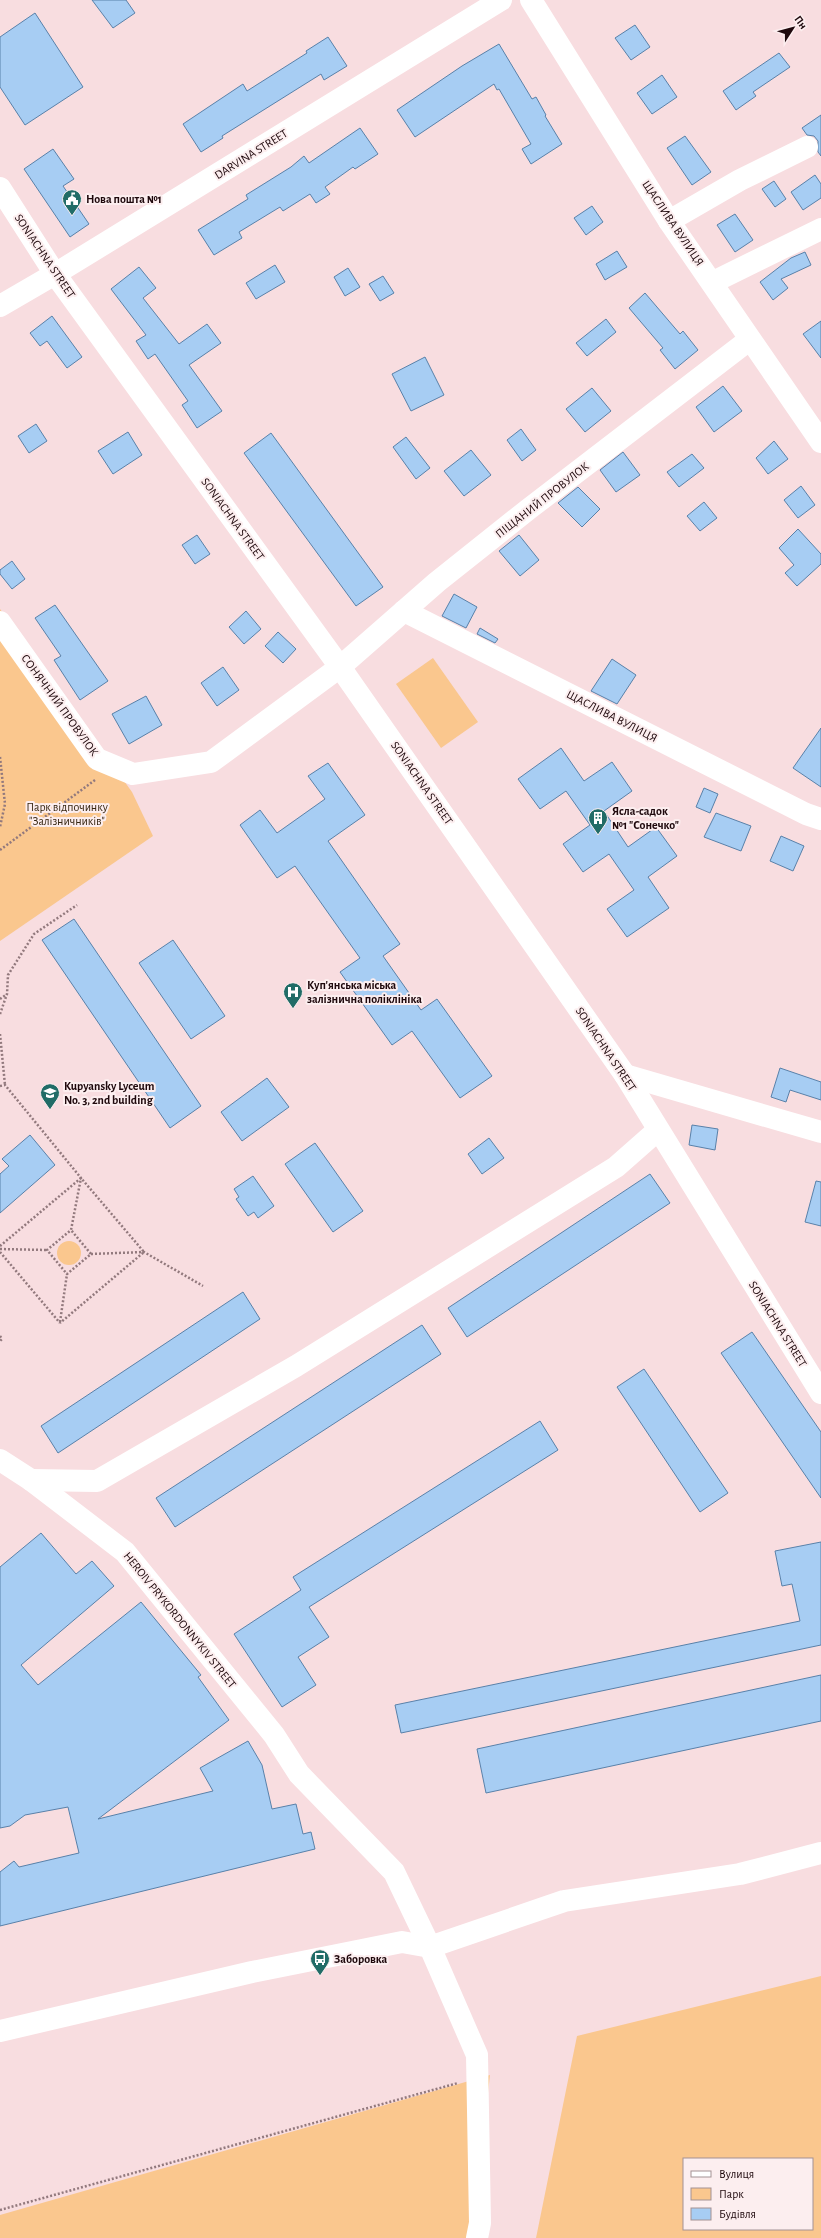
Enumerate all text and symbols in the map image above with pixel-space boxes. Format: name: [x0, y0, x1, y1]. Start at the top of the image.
north arrow: [773, 8, 813, 48]
text: Пн: [792, 14, 809, 31]
street label: DARVINA STREET: [212, 127, 290, 181]
street label: ЩАСЛИВА ВУЛИЦЯ: [640, 178, 706, 268]
public building icon: Нова пошта №1: [61, 188, 83, 216]
place label: Нова пошта №1: [86, 193, 162, 205]
street label: SONIACHNA STREET: [12, 212, 78, 300]
street label: ПІЩАНИЙ ПРОВУЛОК: [492, 459, 591, 540]
street label: SONIACHNA STREET: [199, 476, 267, 562]
street label: СОНЯЧНИЙ ПРОВУЛОК: [19, 651, 102, 758]
street label: ЩАСЛИВА ВУЛИЦЯ: [565, 688, 659, 744]
street label: SONIACHNA STREET: [389, 739, 455, 827]
park label: Парк відпочинку "Залізничників": [26, 801, 108, 827]
place label: Ясла-садок №1 "Сонечко": [612, 805, 679, 831]
building icon: Ясла-садок №1 "Сонечко": [587, 807, 609, 835]
place label: Куп'янська міська залізнична поліклініка: [307, 979, 422, 1005]
hospital icon: Куп'янська міська залізнична поліклініка: [282, 981, 304, 1009]
street label: SONIACHNA STREET: [573, 1005, 639, 1093]
place label: Kupyansky Lyceum No. 3, 2nd building: [64, 1080, 155, 1106]
school or university icon: Kupyansky Lyceum No. 3, 2nd building: [39, 1082, 61, 1110]
street label: SONIACHNA STREET: [747, 1279, 809, 1369]
street label: HEROIV PRYKORDONNYKIV STREET: [121, 1550, 239, 1690]
bus stop icon: Заборовка: [309, 1948, 331, 1976]
place label: Заборовка: [334, 1953, 388, 1965]
legend: [683, 2158, 813, 2230]
text: Вулиця: [719, 2168, 754, 2181]
text: Парк: [719, 2188, 744, 2200]
text: Будівля: [719, 2208, 756, 2221]

